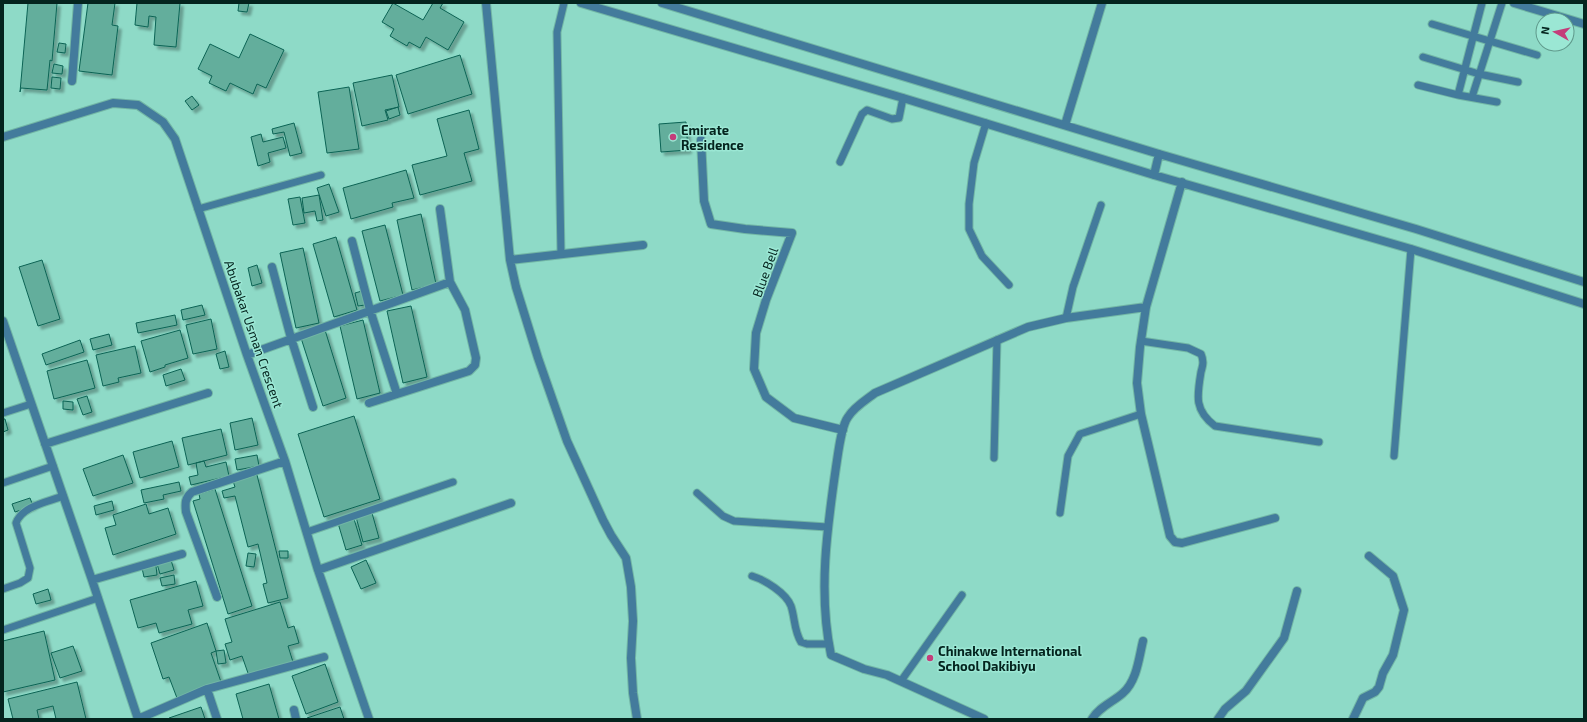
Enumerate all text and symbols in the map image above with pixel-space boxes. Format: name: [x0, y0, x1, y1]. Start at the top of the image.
north arrow: [1535, 12, 1575, 52]
text: N: [1538, 26, 1552, 35]
place label: Emirate Residence: [681, 122, 744, 153]
marker: Emirate Residence: [668, 132, 678, 142]
street label: Blue Bell: [749, 245, 781, 299]
street label: Abubakar Usman Crescent: [221, 258, 287, 410]
place label: Chinakwe International School Dakibiyu: [938, 643, 1083, 674]
marker: Chinakwe International School Dakibiyu: [925, 653, 935, 663]

